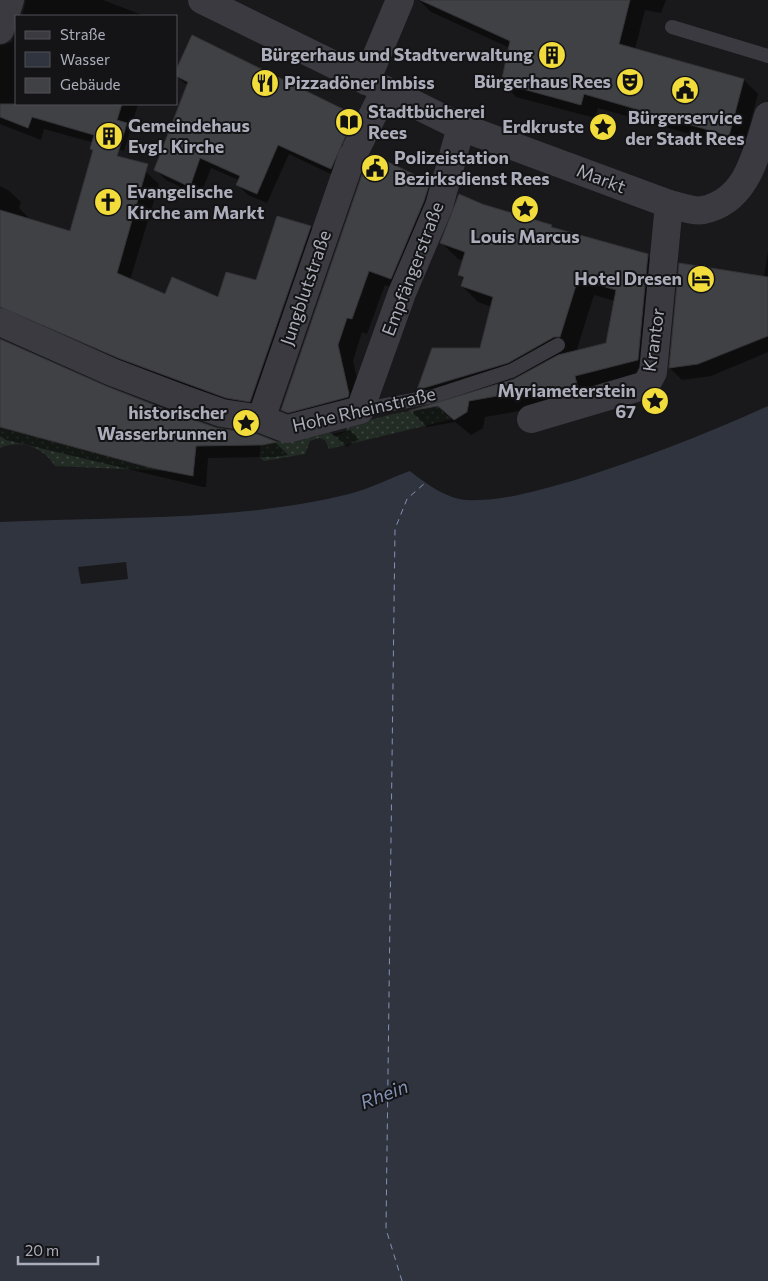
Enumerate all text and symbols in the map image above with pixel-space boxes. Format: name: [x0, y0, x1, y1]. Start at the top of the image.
legend: [15, 15, 178, 105]
text: Straße: [60, 25, 106, 43]
building icon: Bürgerhaus und Stadtverwaltung: [537, 40, 567, 70]
place label: Bürgerhaus und Stadtverwaltung: [261, 43, 533, 65]
text: Wasser: [60, 50, 110, 68]
theatre icon: Bürgerhaus Rees: [615, 67, 645, 97]
restaurant icon: Pizzadöner Imbiss: [250, 68, 280, 98]
place label: Bürgerhaus Rees: [474, 70, 611, 92]
place label: Pizzadöner Imbiss: [284, 71, 435, 93]
text: Gebäude: [60, 75, 121, 93]
public building icon: Bürgerservice der Stadt Rees: [670, 75, 700, 105]
place label: Stadtbücherei Rees: [368, 100, 485, 143]
place label: Bürgerservice der Stadt Rees: [625, 106, 745, 149]
library icon: Stadtbücherei Rees: [334, 107, 364, 137]
place icon: Erdkruste: [588, 112, 618, 142]
place label: Gemeindehaus Evgl. Kirche: [128, 114, 250, 157]
place label: Erdkruste: [502, 115, 584, 137]
building icon: Gemeindehaus Evgl. Kirche: [94, 121, 124, 151]
place label: Polizeistation Bezirksdienst Rees: [394, 146, 550, 189]
public building icon: Polizeistation Bezirksdienst Rees: [360, 153, 390, 183]
street label: Markt: [574, 159, 629, 197]
place label: Evangelische Kirche am Markt: [127, 180, 265, 223]
church icon: Evangelische Kirche am Markt: [93, 187, 123, 217]
place icon: Louis Marcus: [510, 194, 540, 224]
street label: Empfängerstraße: [376, 199, 448, 339]
place label: Louis Marcus: [470, 225, 580, 247]
street label: Jungblutstraße: [275, 227, 335, 348]
hotel icon: Hotel Dresen: [686, 264, 716, 294]
place label: Hotel Dresen: [574, 267, 682, 289]
street label: Krantor: [638, 307, 668, 373]
place label: Myriameterstein 67: [497, 379, 636, 422]
street label: Hohe Rheinstraße: [290, 382, 438, 436]
place icon: Myriameterstein 67: [640, 386, 670, 416]
place label: historischer Wasserbrunnen: [97, 401, 228, 444]
place icon: historischer Wasserbrunnen: [231, 408, 261, 438]
water label: Rhein: [357, 1074, 411, 1113]
scale bar: [18, 1234, 98, 1266]
text: 20 m: [25, 1241, 59, 1259]

